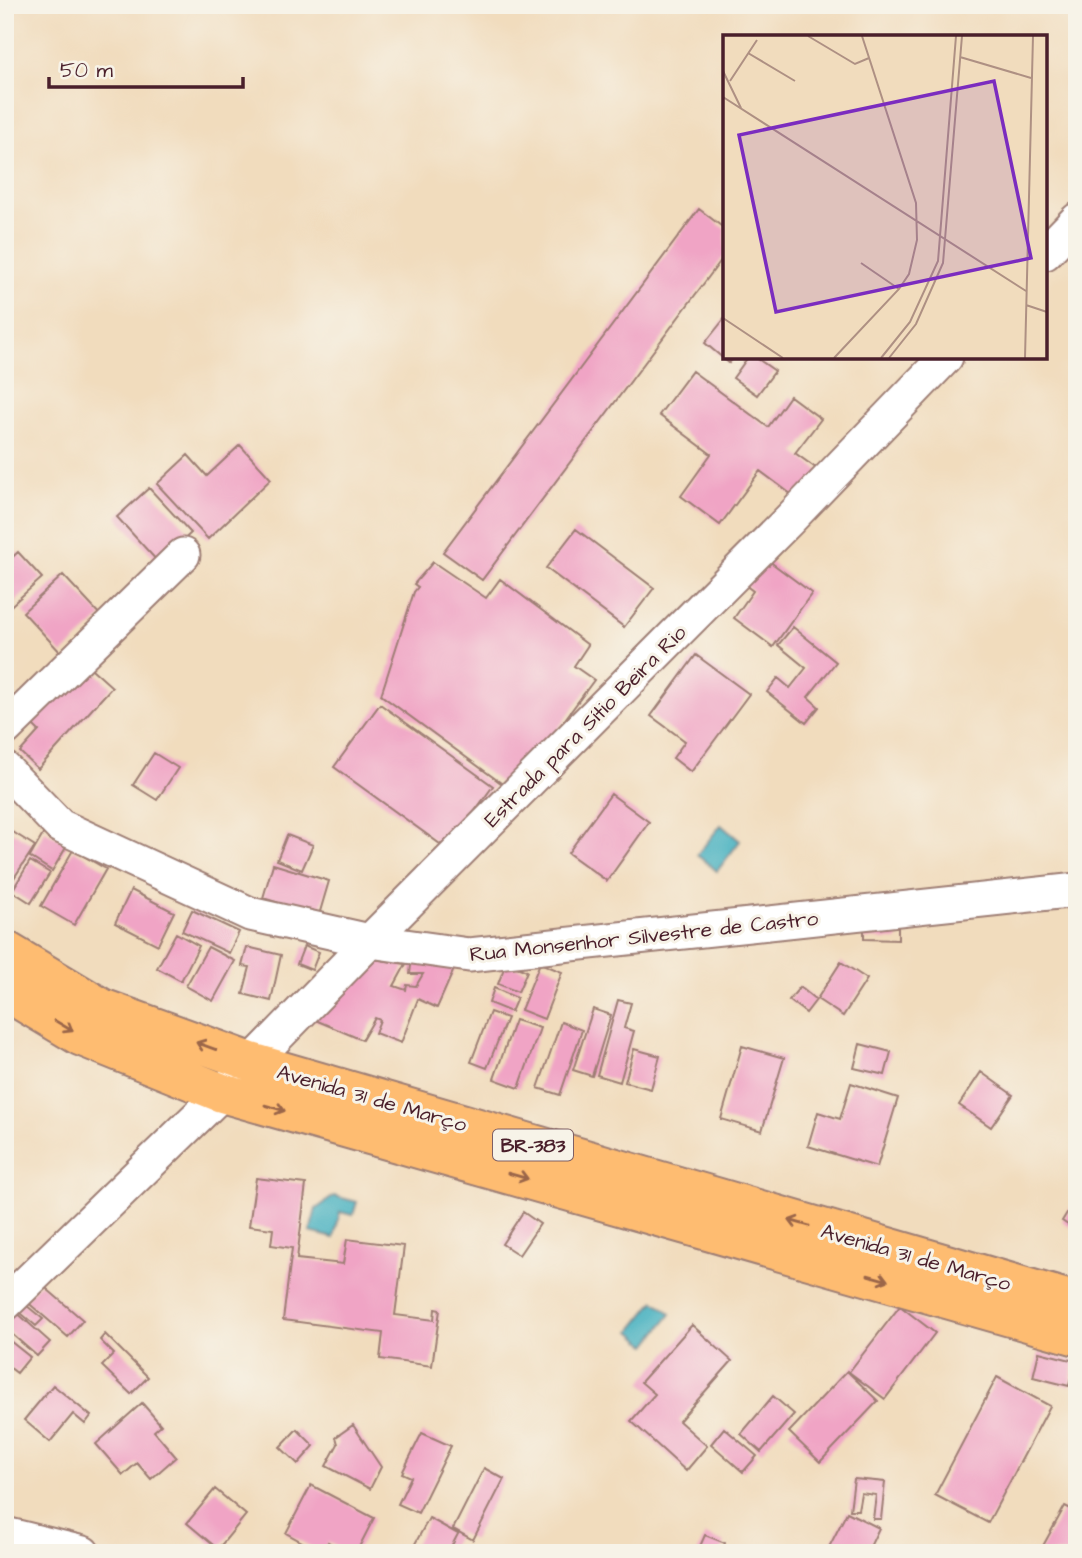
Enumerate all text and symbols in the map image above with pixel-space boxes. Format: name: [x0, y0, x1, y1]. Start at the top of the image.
inset map: [723, 35, 1047, 359]
scale bar: [49, 46, 243, 90]
text: 50 m: [60, 56, 114, 85]
street label: Estrada para Sítio Beira Rio: [478, 619, 694, 835]
street label: Rua Monsenhor Silvestre de Castro: [468, 904, 820, 969]
one-way arrow: [53, 1020, 73, 1034]
one-way arrow: [195, 1038, 217, 1051]
street label: Avenida 31 de Março: [274, 1057, 470, 1140]
one-way arrow: [264, 1102, 286, 1115]
road number: BR-383: [493, 1130, 573, 1161]
one-way arrow: [507, 1171, 529, 1184]
one-way arrow: [788, 1215, 810, 1228]
street label: Avenida 31 de Março: [818, 1216, 1014, 1299]
one-way arrow: [867, 1273, 889, 1286]

